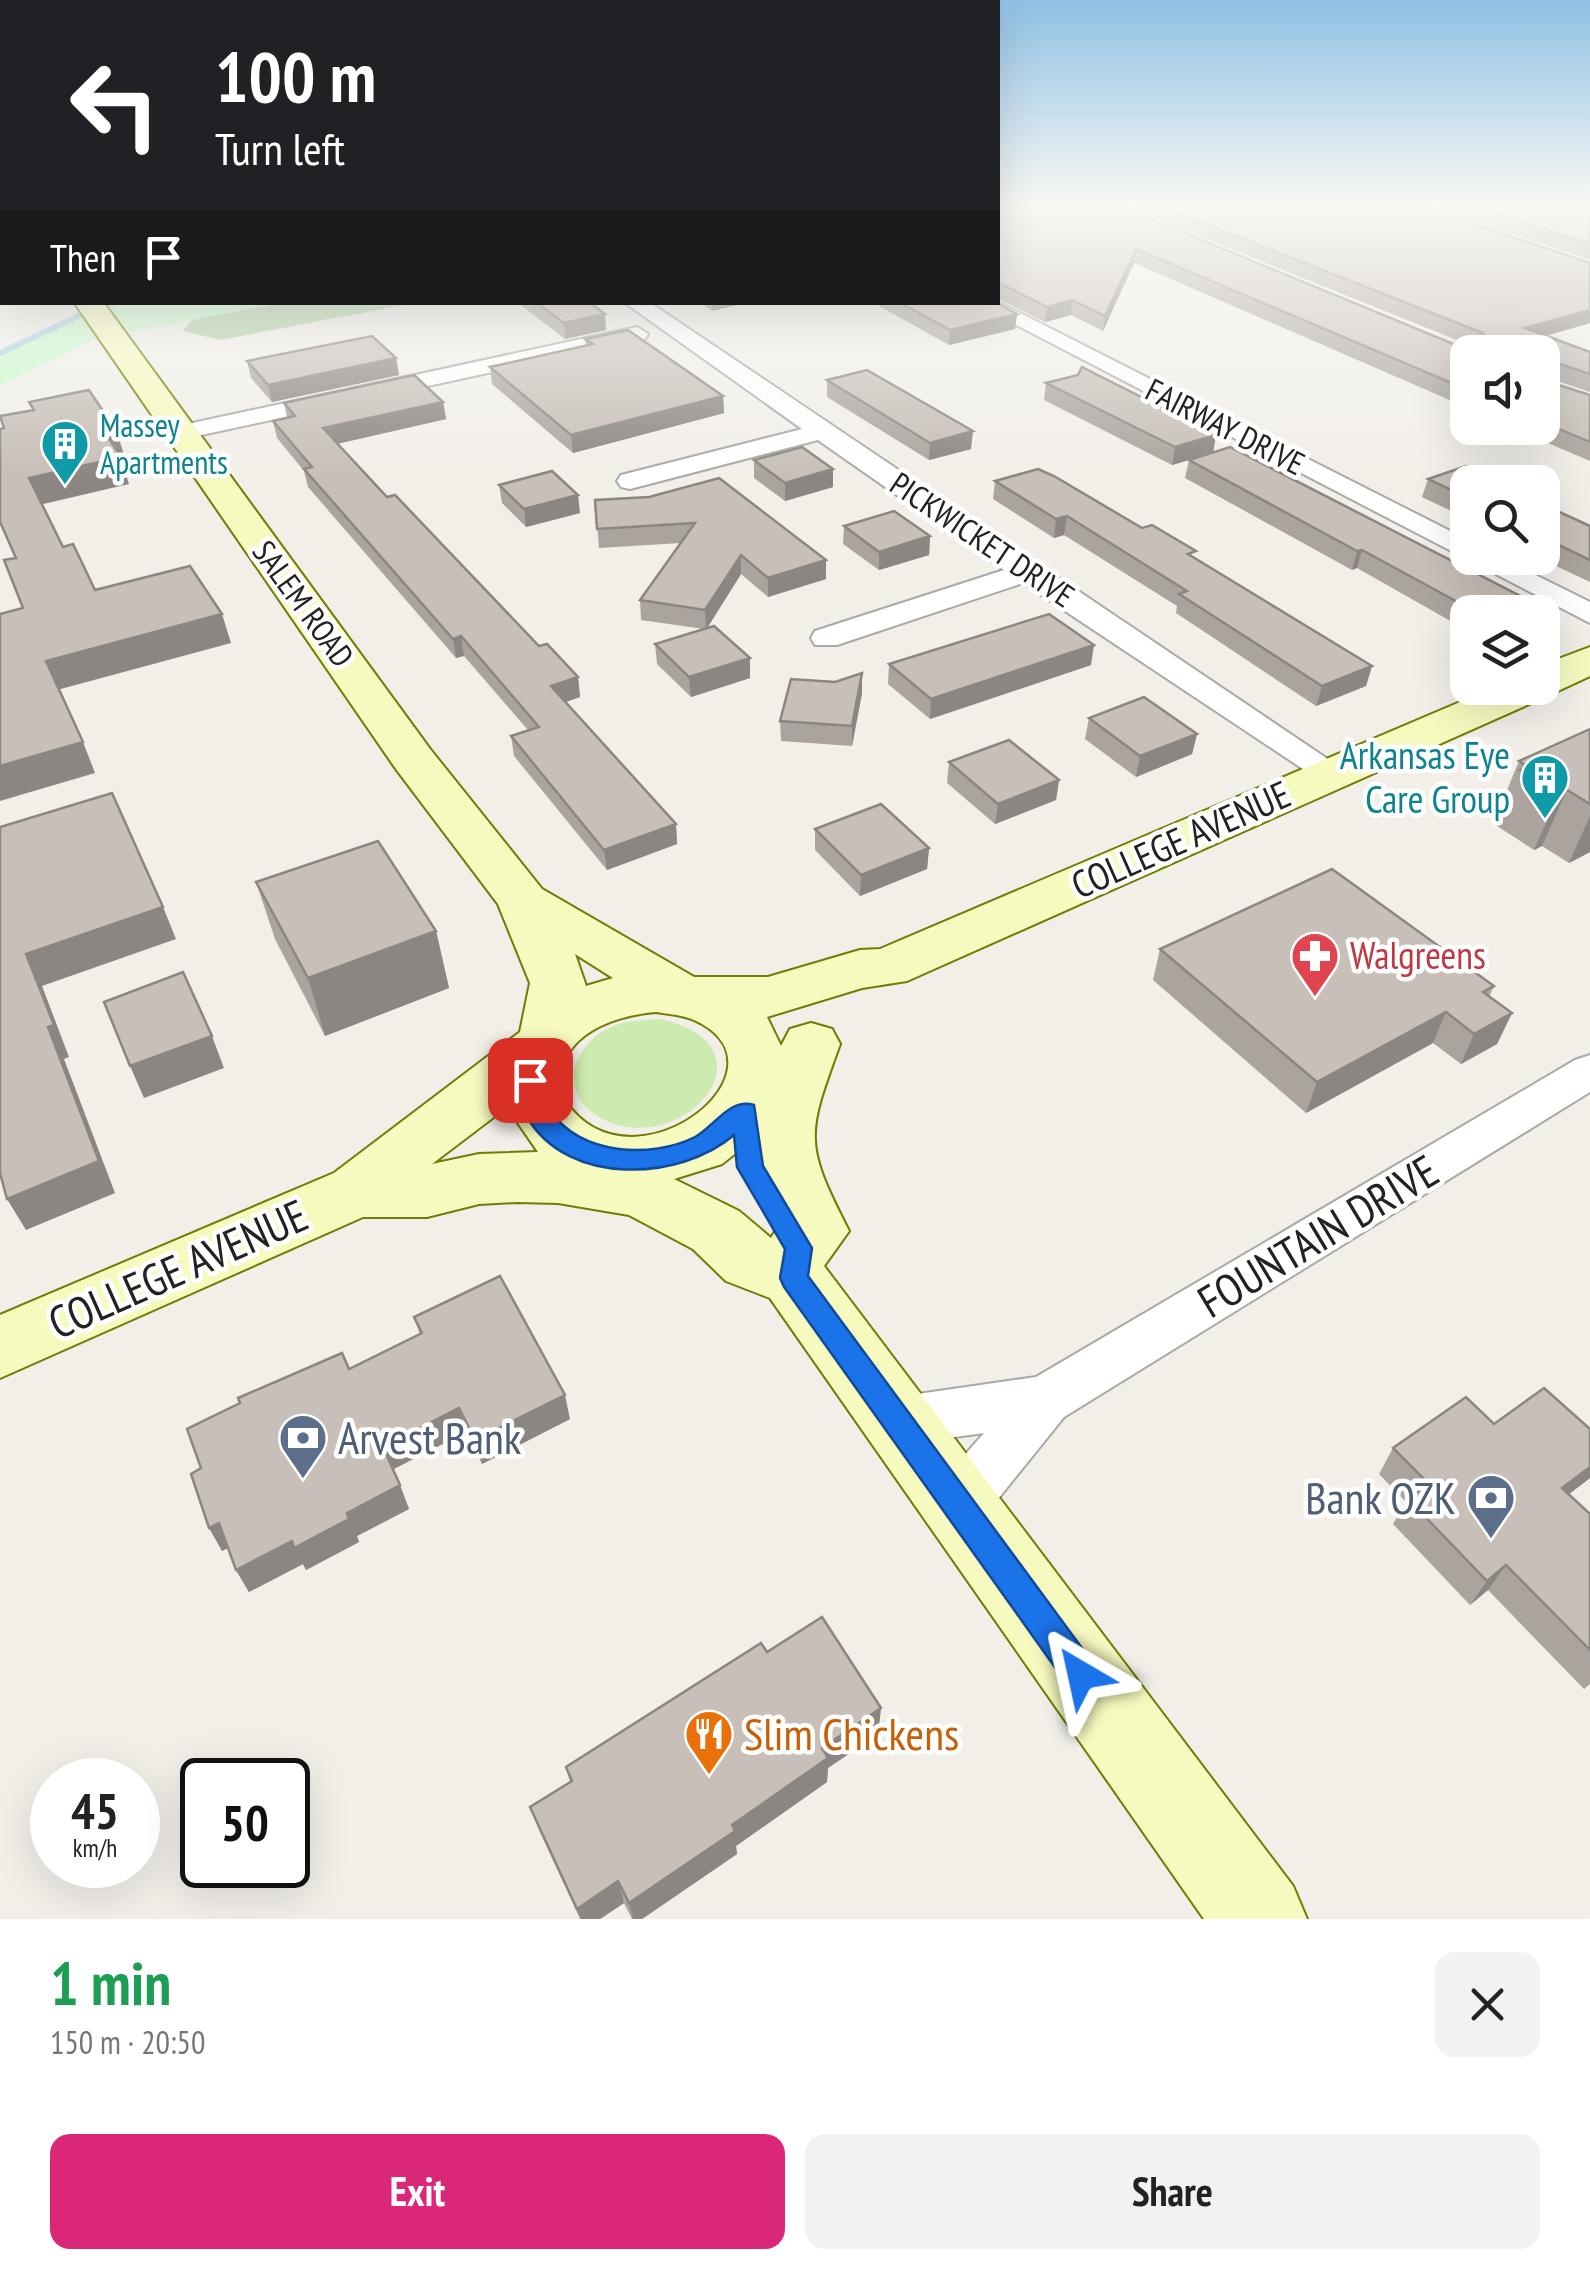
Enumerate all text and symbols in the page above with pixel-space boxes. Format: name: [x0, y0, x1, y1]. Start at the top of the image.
text: 100 m: [215, 31, 376, 121]
icon: left: [50, 40, 180, 170]
text: Turn left: [215, 119, 345, 177]
icon: arrive: [136, 230, 191, 285]
text: Then: [50, 233, 116, 282]
map controls: [1450, 335, 1560, 705]
button: sound: [1450, 335, 1560, 445]
street label: FAIRWAY DRIVE: [1139, 368, 1312, 484]
place label: Massey Apartments: [100, 404, 228, 483]
building icon: Massey Apartments: [39, 418, 91, 486]
street label: PICKWICKET DRIVE: [882, 462, 1083, 616]
button: search: [1450, 465, 1560, 575]
street label: SALEM ROAD: [244, 532, 364, 675]
button: layers: [1450, 595, 1560, 705]
place label: Arkansas Eye Care Group: [1340, 730, 1510, 823]
building icon: Arkansas Eye Care Group: [1519, 752, 1571, 820]
street label: COLLEGE AVENUE: [1063, 769, 1297, 909]
pharmacy icon: Walgreens: [1289, 930, 1341, 998]
place label: Walgreens: [1350, 930, 1486, 979]
pin: [488, 1038, 573, 1123]
icon: arrive: [503, 1053, 558, 1108]
street label: FOUNTAIN DRIVE: [1187, 1141, 1448, 1330]
street label: COLLEGE AVENUE: [39, 1185, 316, 1351]
place label: Arvest Bank: [338, 1408, 522, 1466]
bank icon: Arvest Bank: [277, 1412, 329, 1480]
place label: Bank OZK: [1305, 1468, 1456, 1526]
bank icon: Bank OZK: [1465, 1472, 1517, 1540]
position arrow: [1029, 1623, 1133, 1727]
place label: Slim Chickens: [744, 1704, 959, 1762]
restaurant icon: Slim Chickens: [683, 1708, 735, 1776]
speed limit sign: 50: [180, 1758, 310, 1888]
text: 45: [71, 1778, 119, 1843]
text: km/h: [73, 1832, 117, 1864]
text: 1 min: [50, 1944, 171, 2022]
button: close: [1435, 1952, 1540, 2057]
text: 150 m · 20:50: [50, 2021, 205, 2063]
button: Exit: [50, 2134, 785, 2249]
button: Share: [805, 2134, 1540, 2249]

